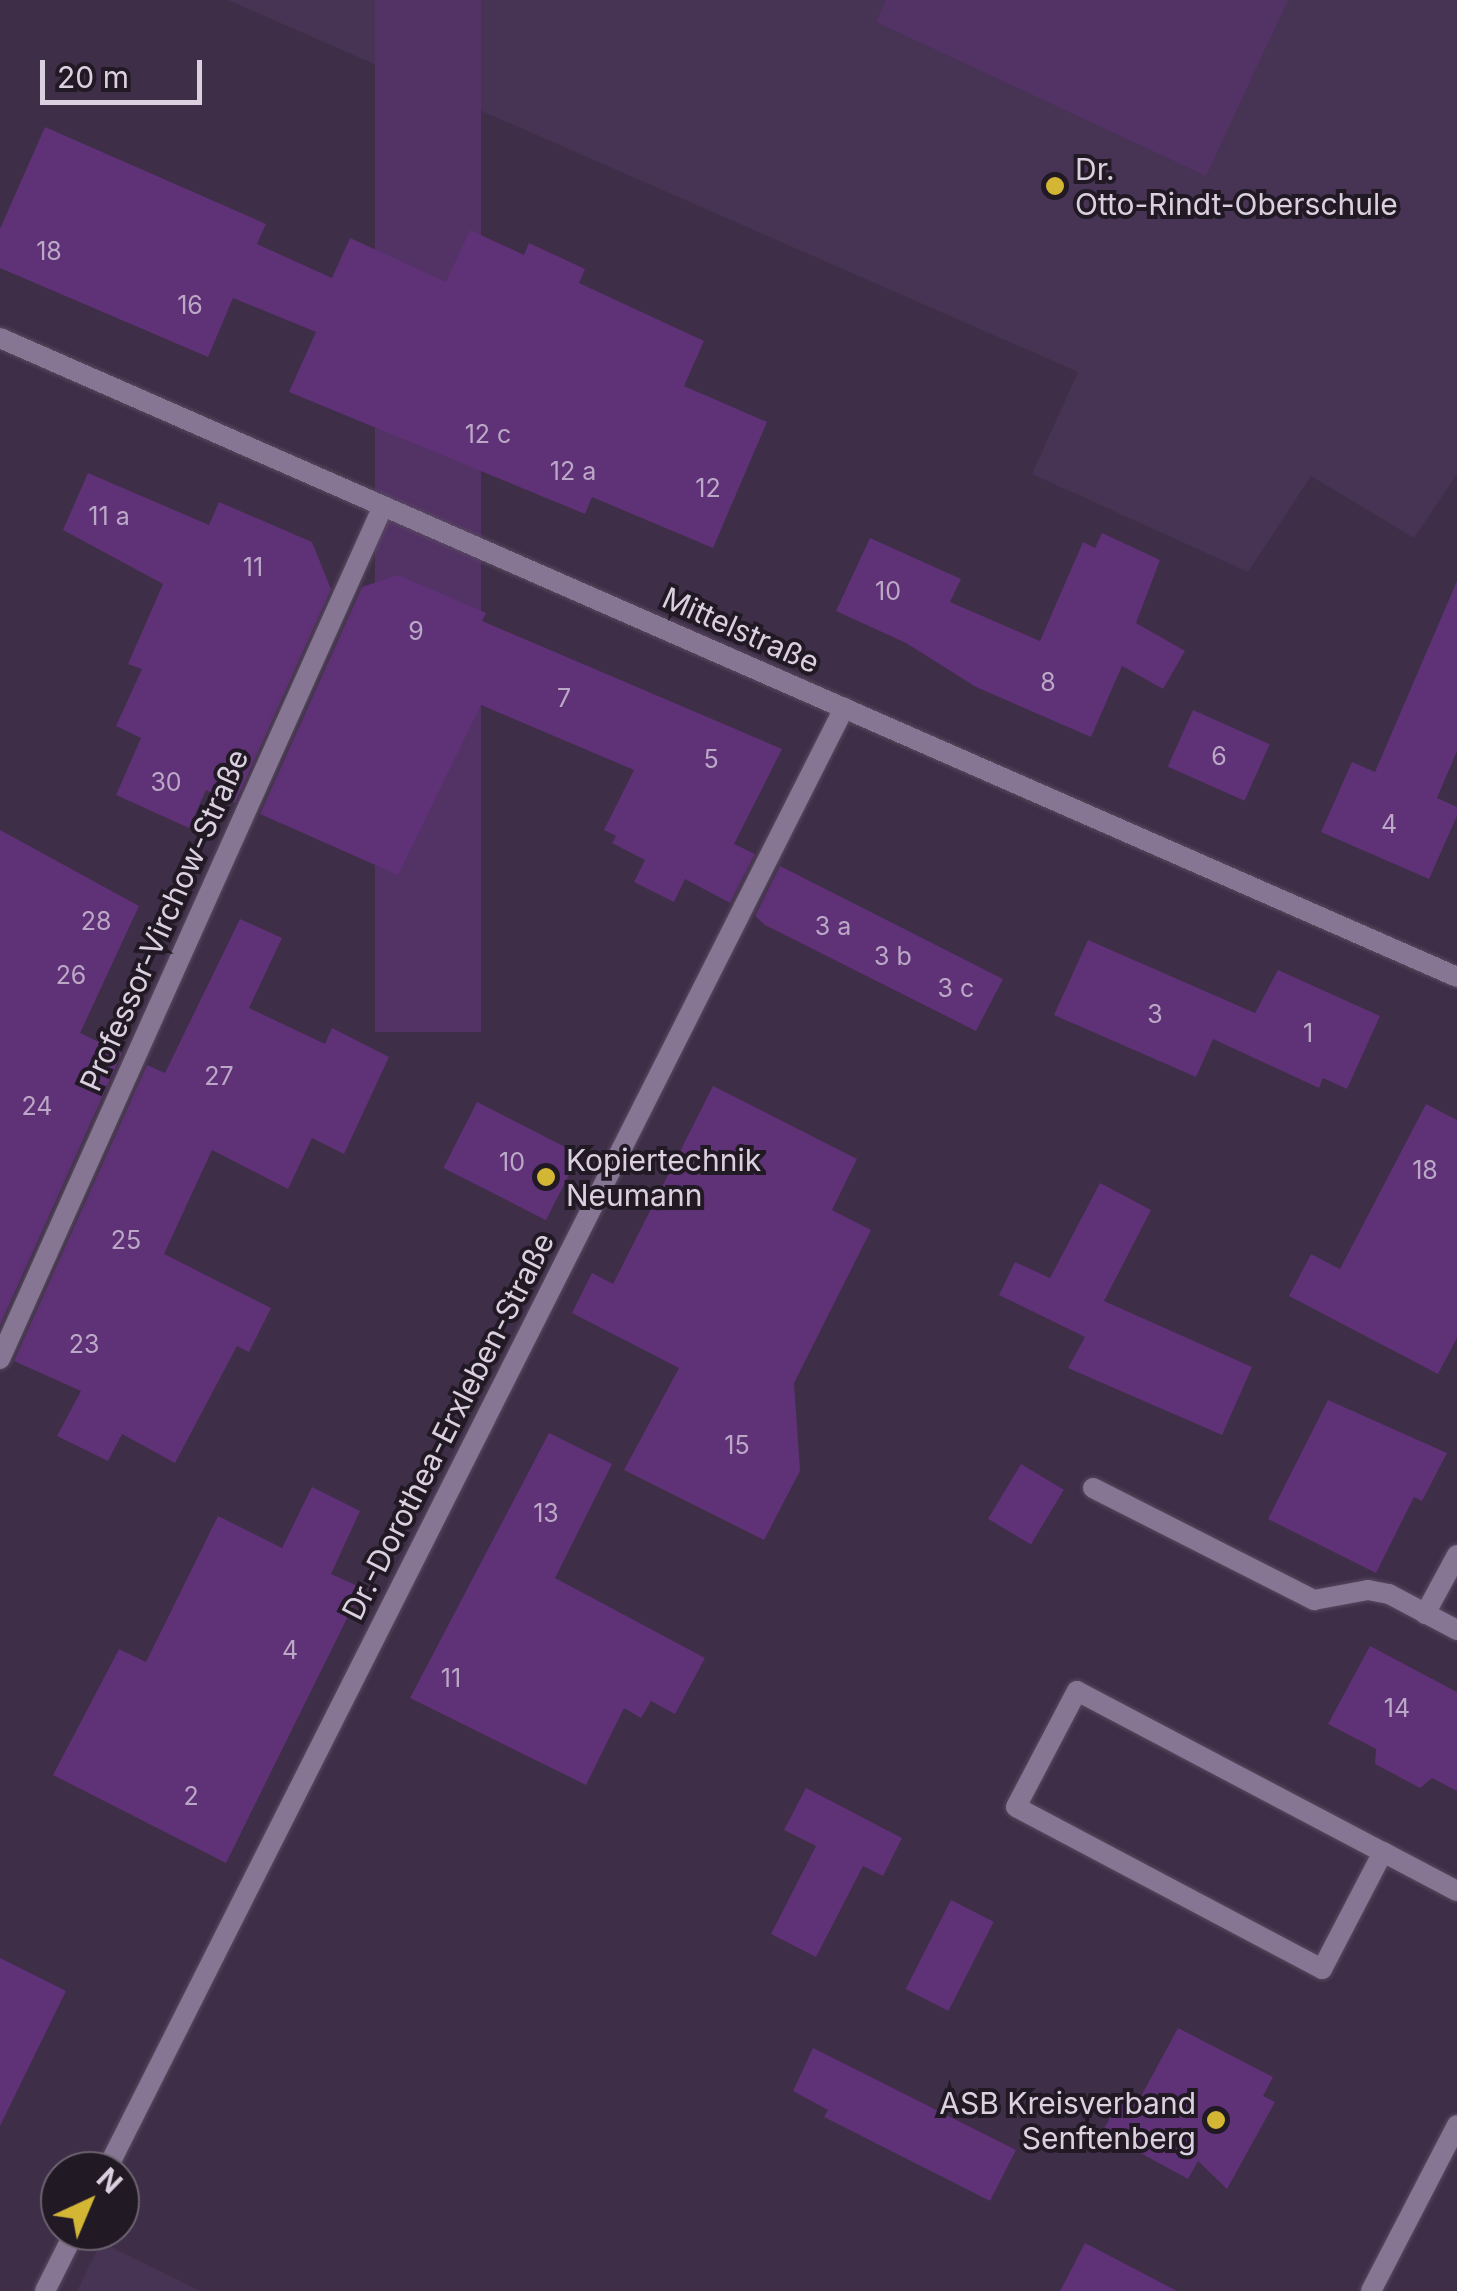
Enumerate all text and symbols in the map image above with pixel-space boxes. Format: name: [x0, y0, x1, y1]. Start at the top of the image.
scale bar: [45, 40, 208, 102]
text: 20 m: [57, 59, 129, 95]
place label: Dr. Otto-Rindt-Oberschule: [1075, 151, 1398, 222]
marker: Dr. Otto-Rindt-Oberschule: [1044, 175, 1066, 197]
house number: 18: [36, 236, 62, 266]
house number: 16: [177, 290, 203, 320]
house number: 12 c: [465, 419, 511, 449]
house number: 12 a: [550, 456, 596, 486]
house number: 12: [695, 473, 721, 503]
house number: 11 a: [88, 501, 130, 531]
house number: 11: [243, 552, 263, 582]
house number: 10: [875, 576, 901, 606]
street label: Mittelstraße: [657, 579, 825, 681]
house number: 9: [408, 616, 424, 646]
house number: 8: [1040, 667, 1056, 697]
house number: 7: [557, 683, 571, 713]
house number: 6: [1211, 741, 1227, 771]
street label: Professor-Virchow-Straße: [72, 744, 256, 1096]
house number: 5: [703, 744, 719, 774]
house number: 30: [150, 767, 182, 797]
house number: 4: [1381, 809, 1397, 839]
house number: 28: [81, 906, 111, 936]
house number: 3 a: [815, 911, 851, 941]
house number: 3 b: [874, 941, 912, 971]
house number: 26: [56, 960, 86, 990]
house number: 3 c: [938, 973, 974, 1003]
house number: 3: [1147, 999, 1163, 1029]
house number: 1: [1303, 1018, 1313, 1048]
house number: 27: [204, 1061, 234, 1091]
house number: 24: [21, 1091, 53, 1121]
place label: Kopiertechnik Neumann: [566, 1142, 761, 1212]
house number: 10: [499, 1147, 525, 1177]
house number: 18: [1412, 1155, 1438, 1185]
marker: Kopiertechnik Neumann: [535, 1166, 557, 1188]
house number: 25: [111, 1225, 141, 1255]
street label: Dr.-Dorothea-Erxleben-Straße: [334, 1227, 562, 1625]
house number: 23: [69, 1329, 99, 1359]
house number: 15: [724, 1430, 750, 1460]
house number: 13: [533, 1498, 559, 1528]
house number: 4: [282, 1635, 298, 1665]
house number: 11: [441, 1663, 461, 1693]
house number: 14: [1384, 1693, 1410, 1723]
house number: 2: [183, 1781, 199, 1811]
place label: ASB Kreisverband Senftenberg: [939, 2085, 1196, 2156]
marker: ASB Kreisverband Senftenberg: [1205, 2109, 1227, 2131]
north arrow: [40, 2151, 140, 2251]
text: N: [90, 2161, 129, 2201]

